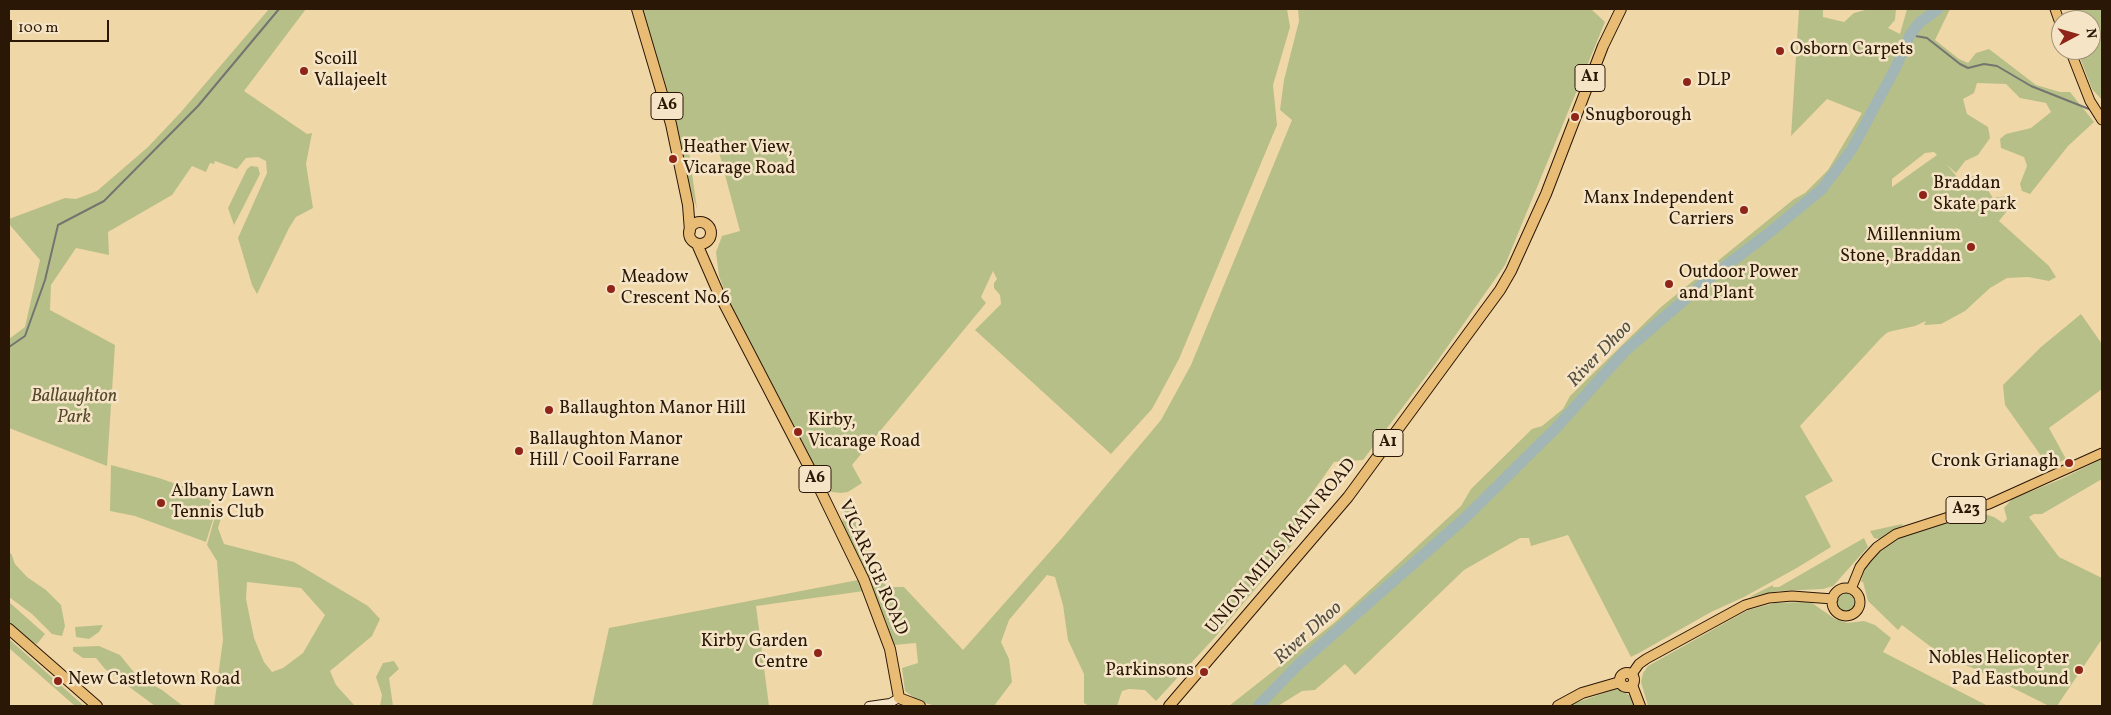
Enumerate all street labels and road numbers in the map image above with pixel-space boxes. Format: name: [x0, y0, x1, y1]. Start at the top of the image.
road number: A1: [1575, 64, 1605, 92]
road number: A6: [651, 92, 683, 120]
road number: A1: [1373, 429, 1403, 456]
street label: UNION MILLS MAIN ROAD: [1202, 455, 1362, 639]
road number: A6: [799, 466, 831, 492]
road number: A23: [1946, 496, 1986, 524]
street label: VICARAGE ROAD: [832, 497, 912, 639]

